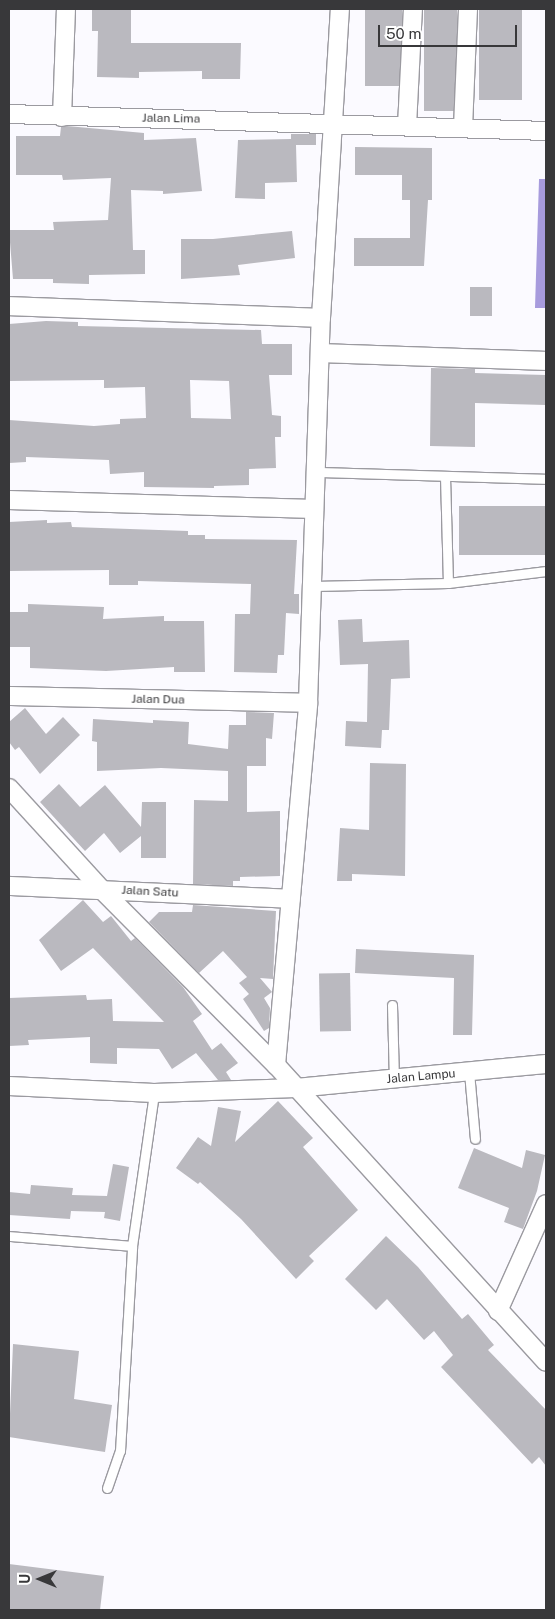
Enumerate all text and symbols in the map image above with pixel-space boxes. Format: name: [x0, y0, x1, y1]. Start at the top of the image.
scale bar: [380, 15, 519, 47]
text: 50 m: [386, 25, 421, 42]
street label: Jalan Lima: [142, 111, 200, 127]
street label: Jalan Dua: [131, 692, 185, 708]
street label: Jalan Satu: [121, 883, 179, 901]
street label: Jalan Lampu: [386, 1067, 456, 1087]
north arrow: [15, 1554, 65, 1604]
text: U: [17, 1574, 33, 1584]

